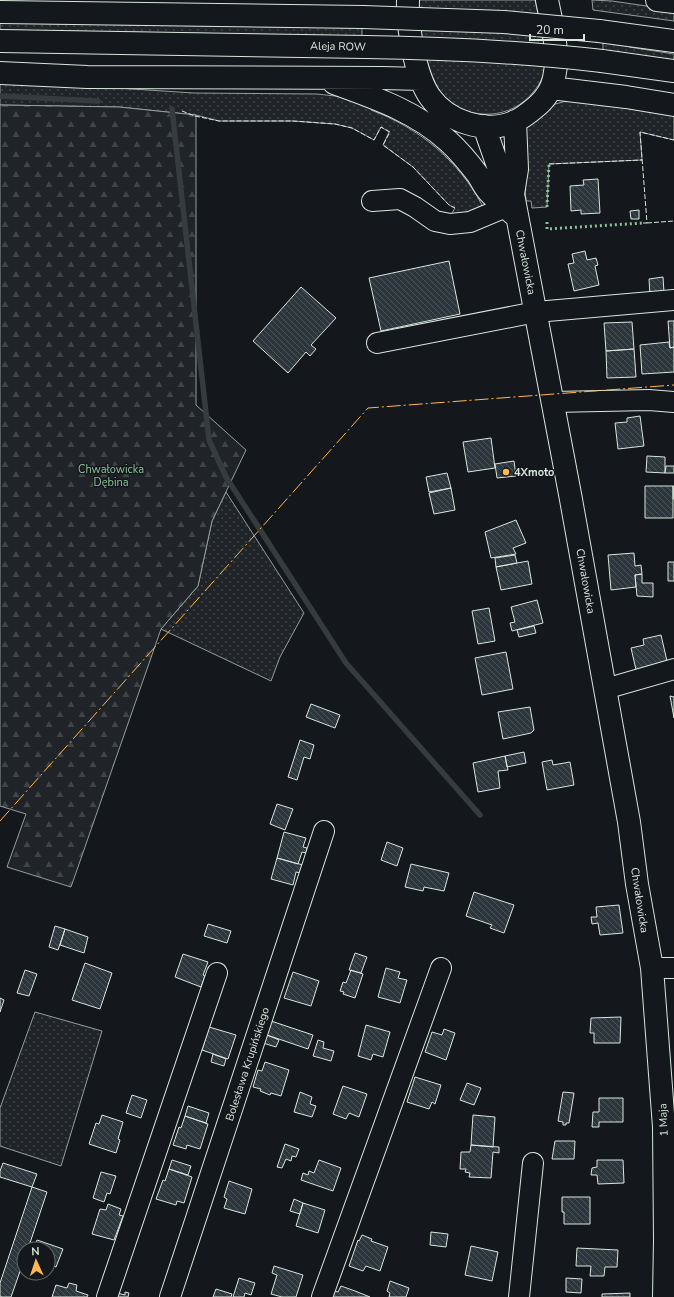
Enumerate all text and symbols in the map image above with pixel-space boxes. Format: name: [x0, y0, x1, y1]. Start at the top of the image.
scale bar: [530, 16, 584, 42]
text: 20 m: [536, 22, 564, 38]
street label: Aleja ROW: [310, 39, 366, 54]
street label: Chwałowicka: [512, 228, 539, 296]
park label: Chwałowicka Dębina: [78, 462, 144, 490]
place label: 4Xmoto: [514, 465, 554, 480]
marker: 4Xmoto: [501, 467, 511, 477]
street label: Chwałowicka: [572, 547, 599, 615]
street label: Chwałowicka: [627, 866, 652, 934]
street label: Bolesława Krupińskiego: [222, 1005, 273, 1123]
street label: 1 Maja: [655, 1103, 672, 1137]
north arrow: [16, 1241, 56, 1281]
text: N: [31, 1244, 40, 1259]

